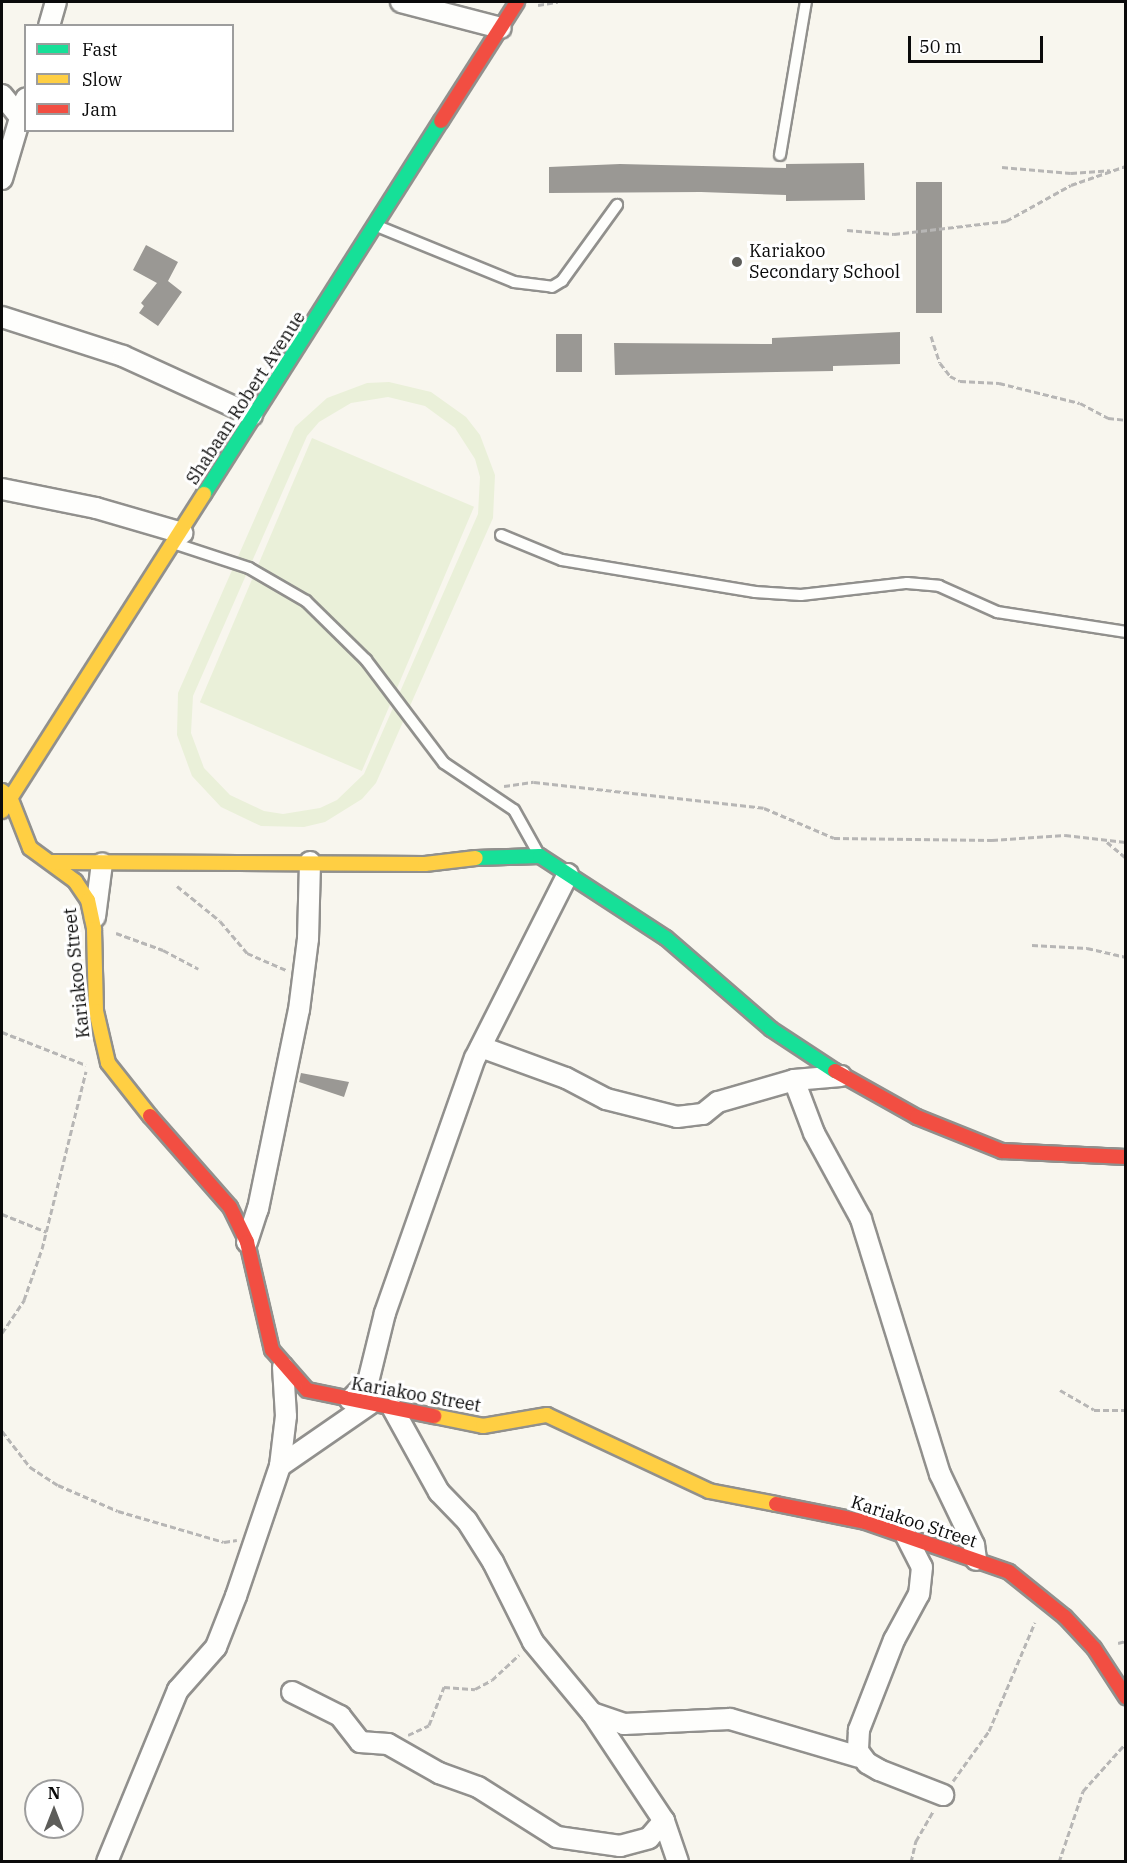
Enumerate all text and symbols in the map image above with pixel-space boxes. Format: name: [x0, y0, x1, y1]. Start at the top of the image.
legend: [24, 24, 234, 132]
scale bar: [911, 24, 1046, 62]
text: 50 m: [919, 35, 962, 58]
text: Fast: [82, 38, 117, 61]
text: Slow: [82, 68, 122, 91]
text: Jam: [82, 98, 117, 121]
place label: Kariakoo Secondary School: [749, 241, 900, 284]
marker: Kariakoo Secondary School: [730, 255, 744, 269]
street label: Shabaan Robert Avenue: [182, 307, 310, 489]
street label: Kariakoo Street: [59, 907, 95, 1039]
street label: Kariakoo Street: [350, 1373, 482, 1417]
street label: Kariakoo Street: [848, 1491, 980, 1553]
north arrow: [24, 1779, 84, 1839]
text: N: [48, 1783, 60, 1803]

